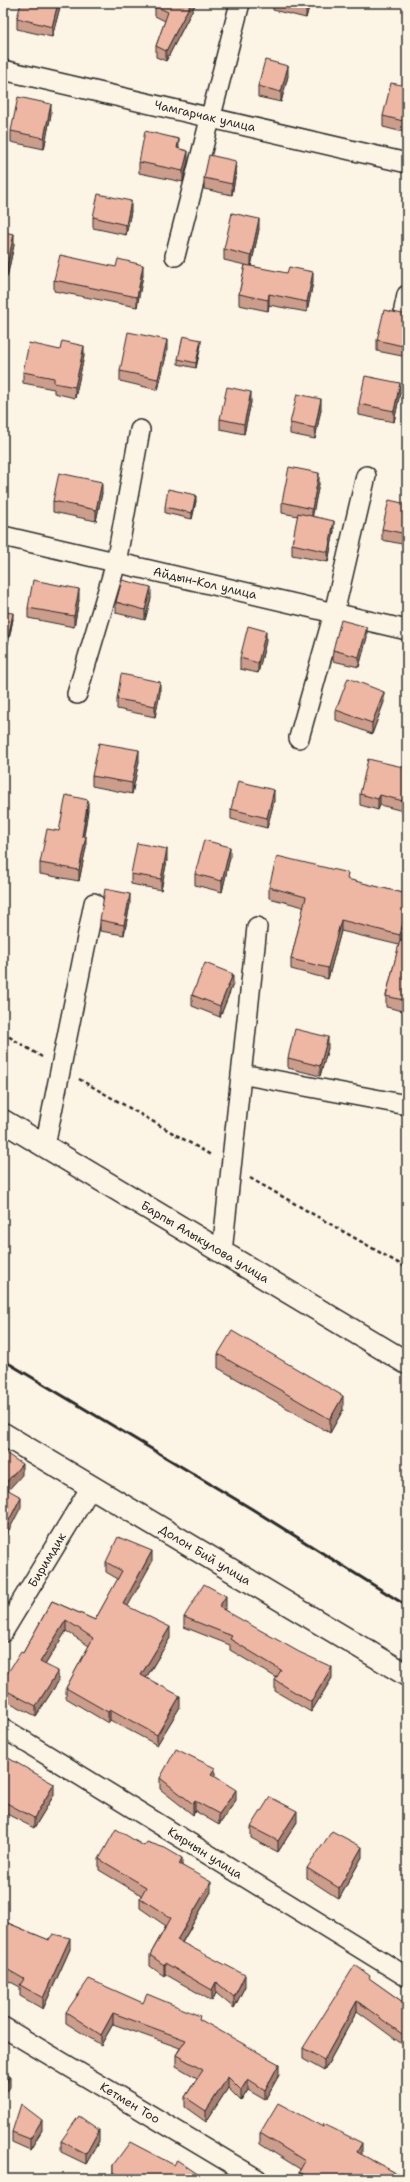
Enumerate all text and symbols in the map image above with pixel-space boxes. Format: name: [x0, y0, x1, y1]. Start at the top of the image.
street label: Чамгарчак улица: [153, 97, 258, 136]
street label: Айдын-Кол улица: [152, 563, 259, 603]
street label: Барпы Алыкулова улица: [138, 1197, 273, 1287]
street label: Долон Бий улица: [156, 1521, 254, 1589]
street label: Биримдик: [24, 1529, 70, 1590]
street label: Кырчын улица: [165, 1824, 246, 1883]
street label: Кетмен Тоо: [97, 2079, 163, 2127]

